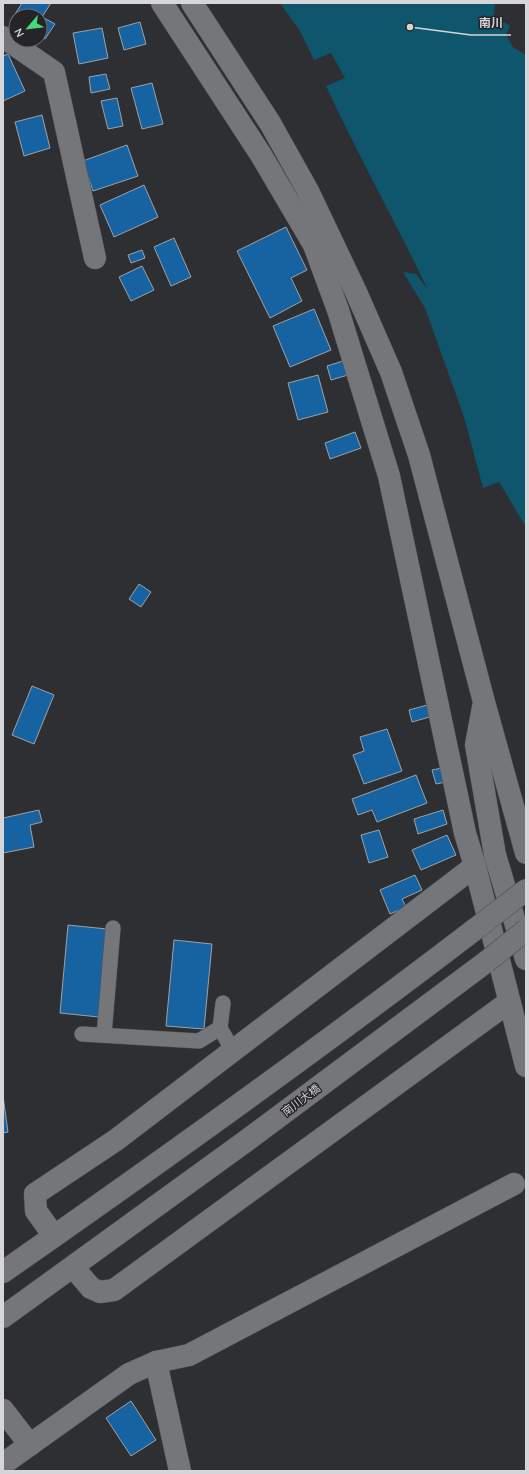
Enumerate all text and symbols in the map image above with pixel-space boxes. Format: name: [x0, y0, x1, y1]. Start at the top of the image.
north arrow: [8, 8, 48, 48]
callout: 南川: [471, 11, 511, 35]
text: 南川: [479, 15, 503, 30]
text: N: [11, 26, 27, 40]
street label: 南川大橋: [279, 1081, 323, 1119]

